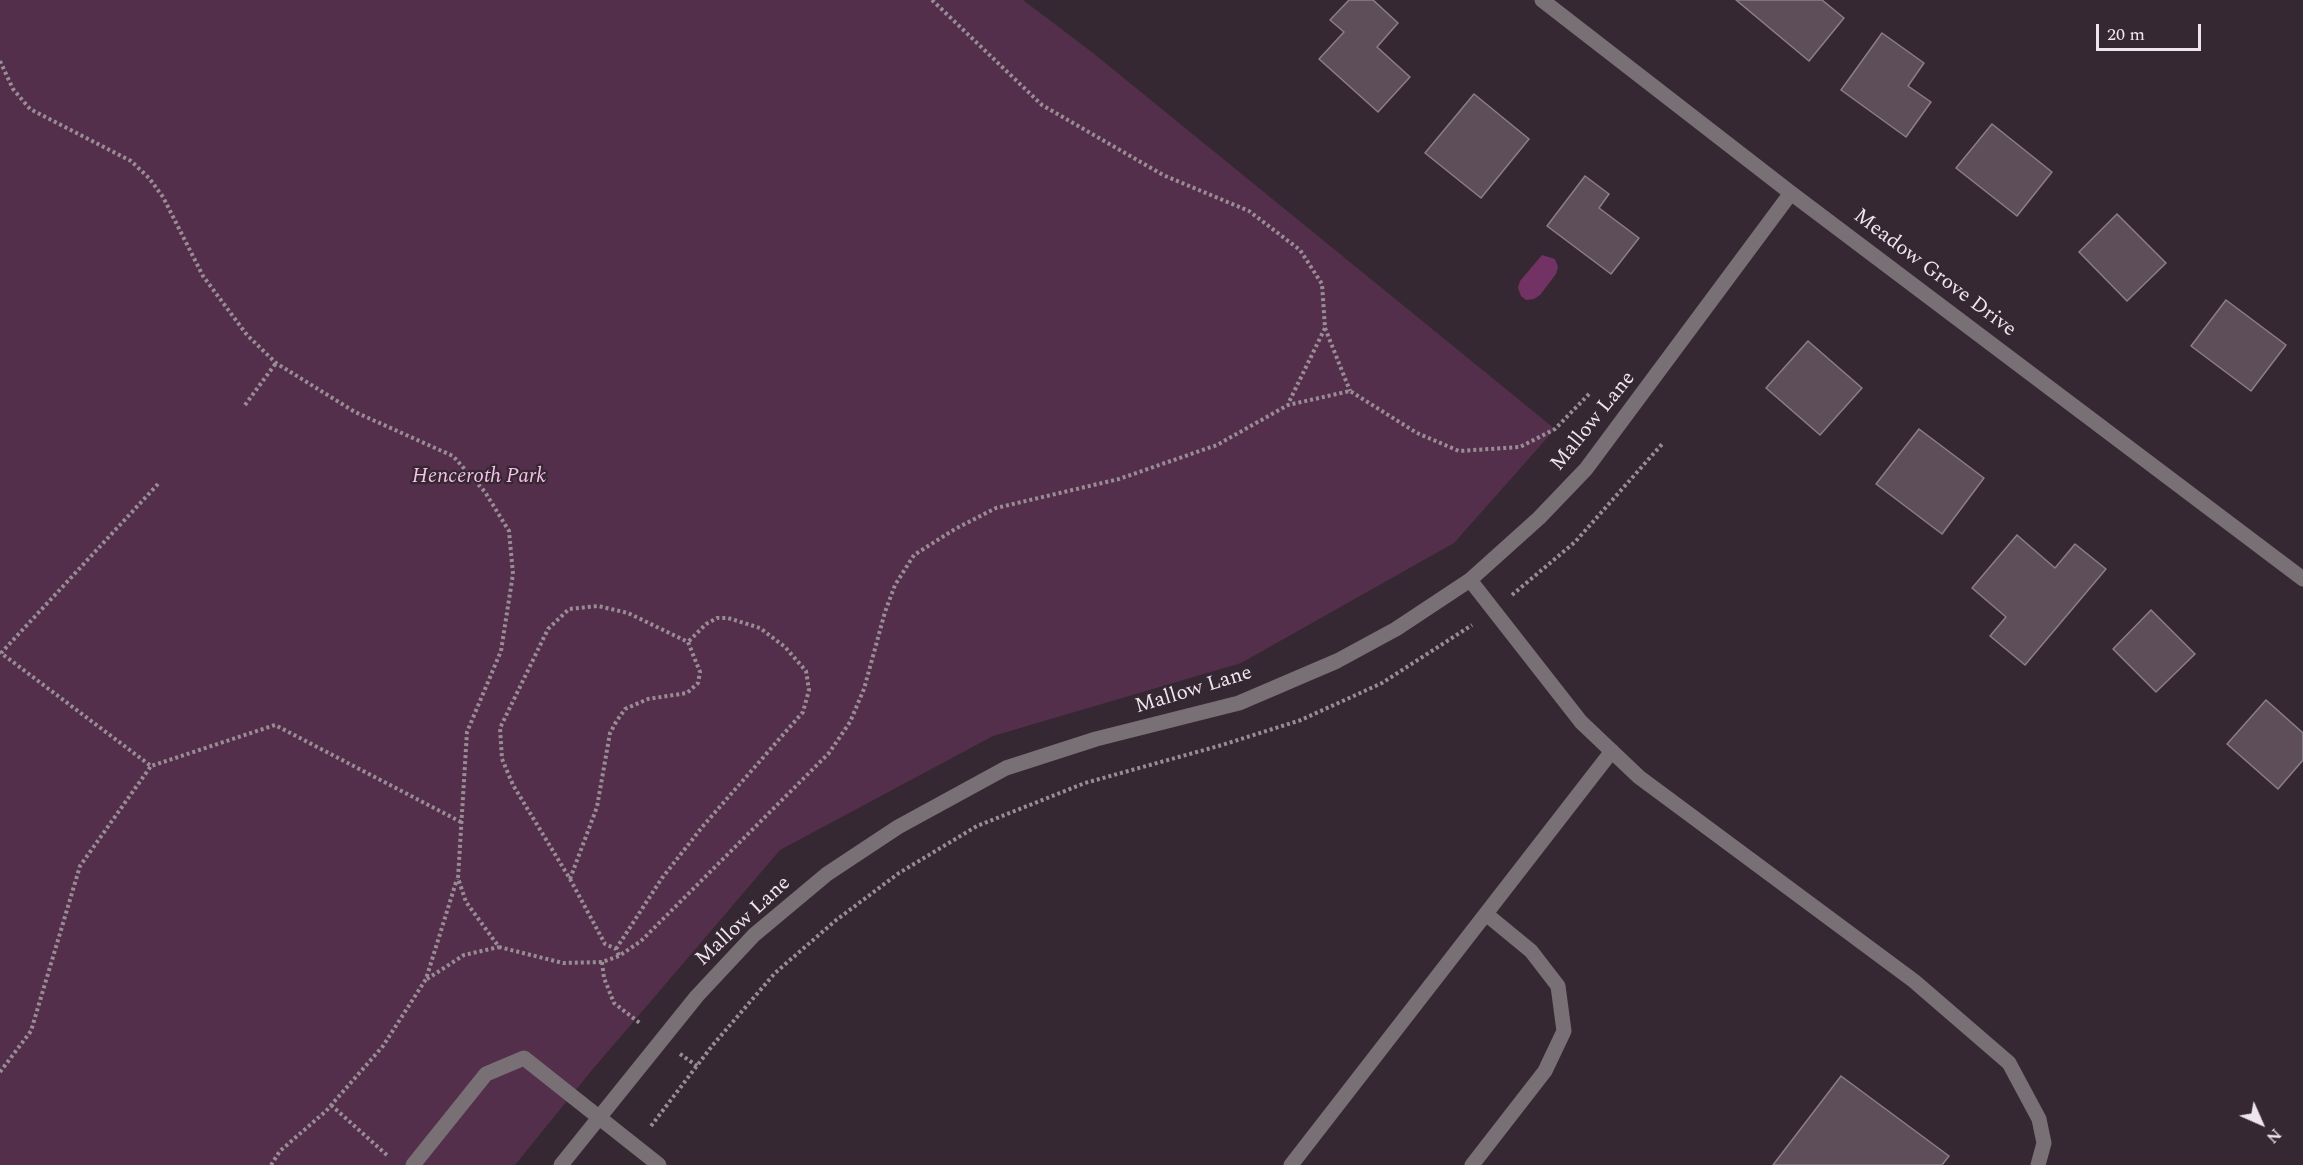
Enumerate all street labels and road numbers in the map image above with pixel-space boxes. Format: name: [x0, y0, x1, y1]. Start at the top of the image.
street label: Meadow Grove Drive: [1848, 204, 2020, 344]
street label: Mallow Lane: [1546, 367, 1642, 477]
street label: Mallow Lane: [1132, 661, 1256, 721]
street label: Mallow Lane: [691, 872, 797, 972]

